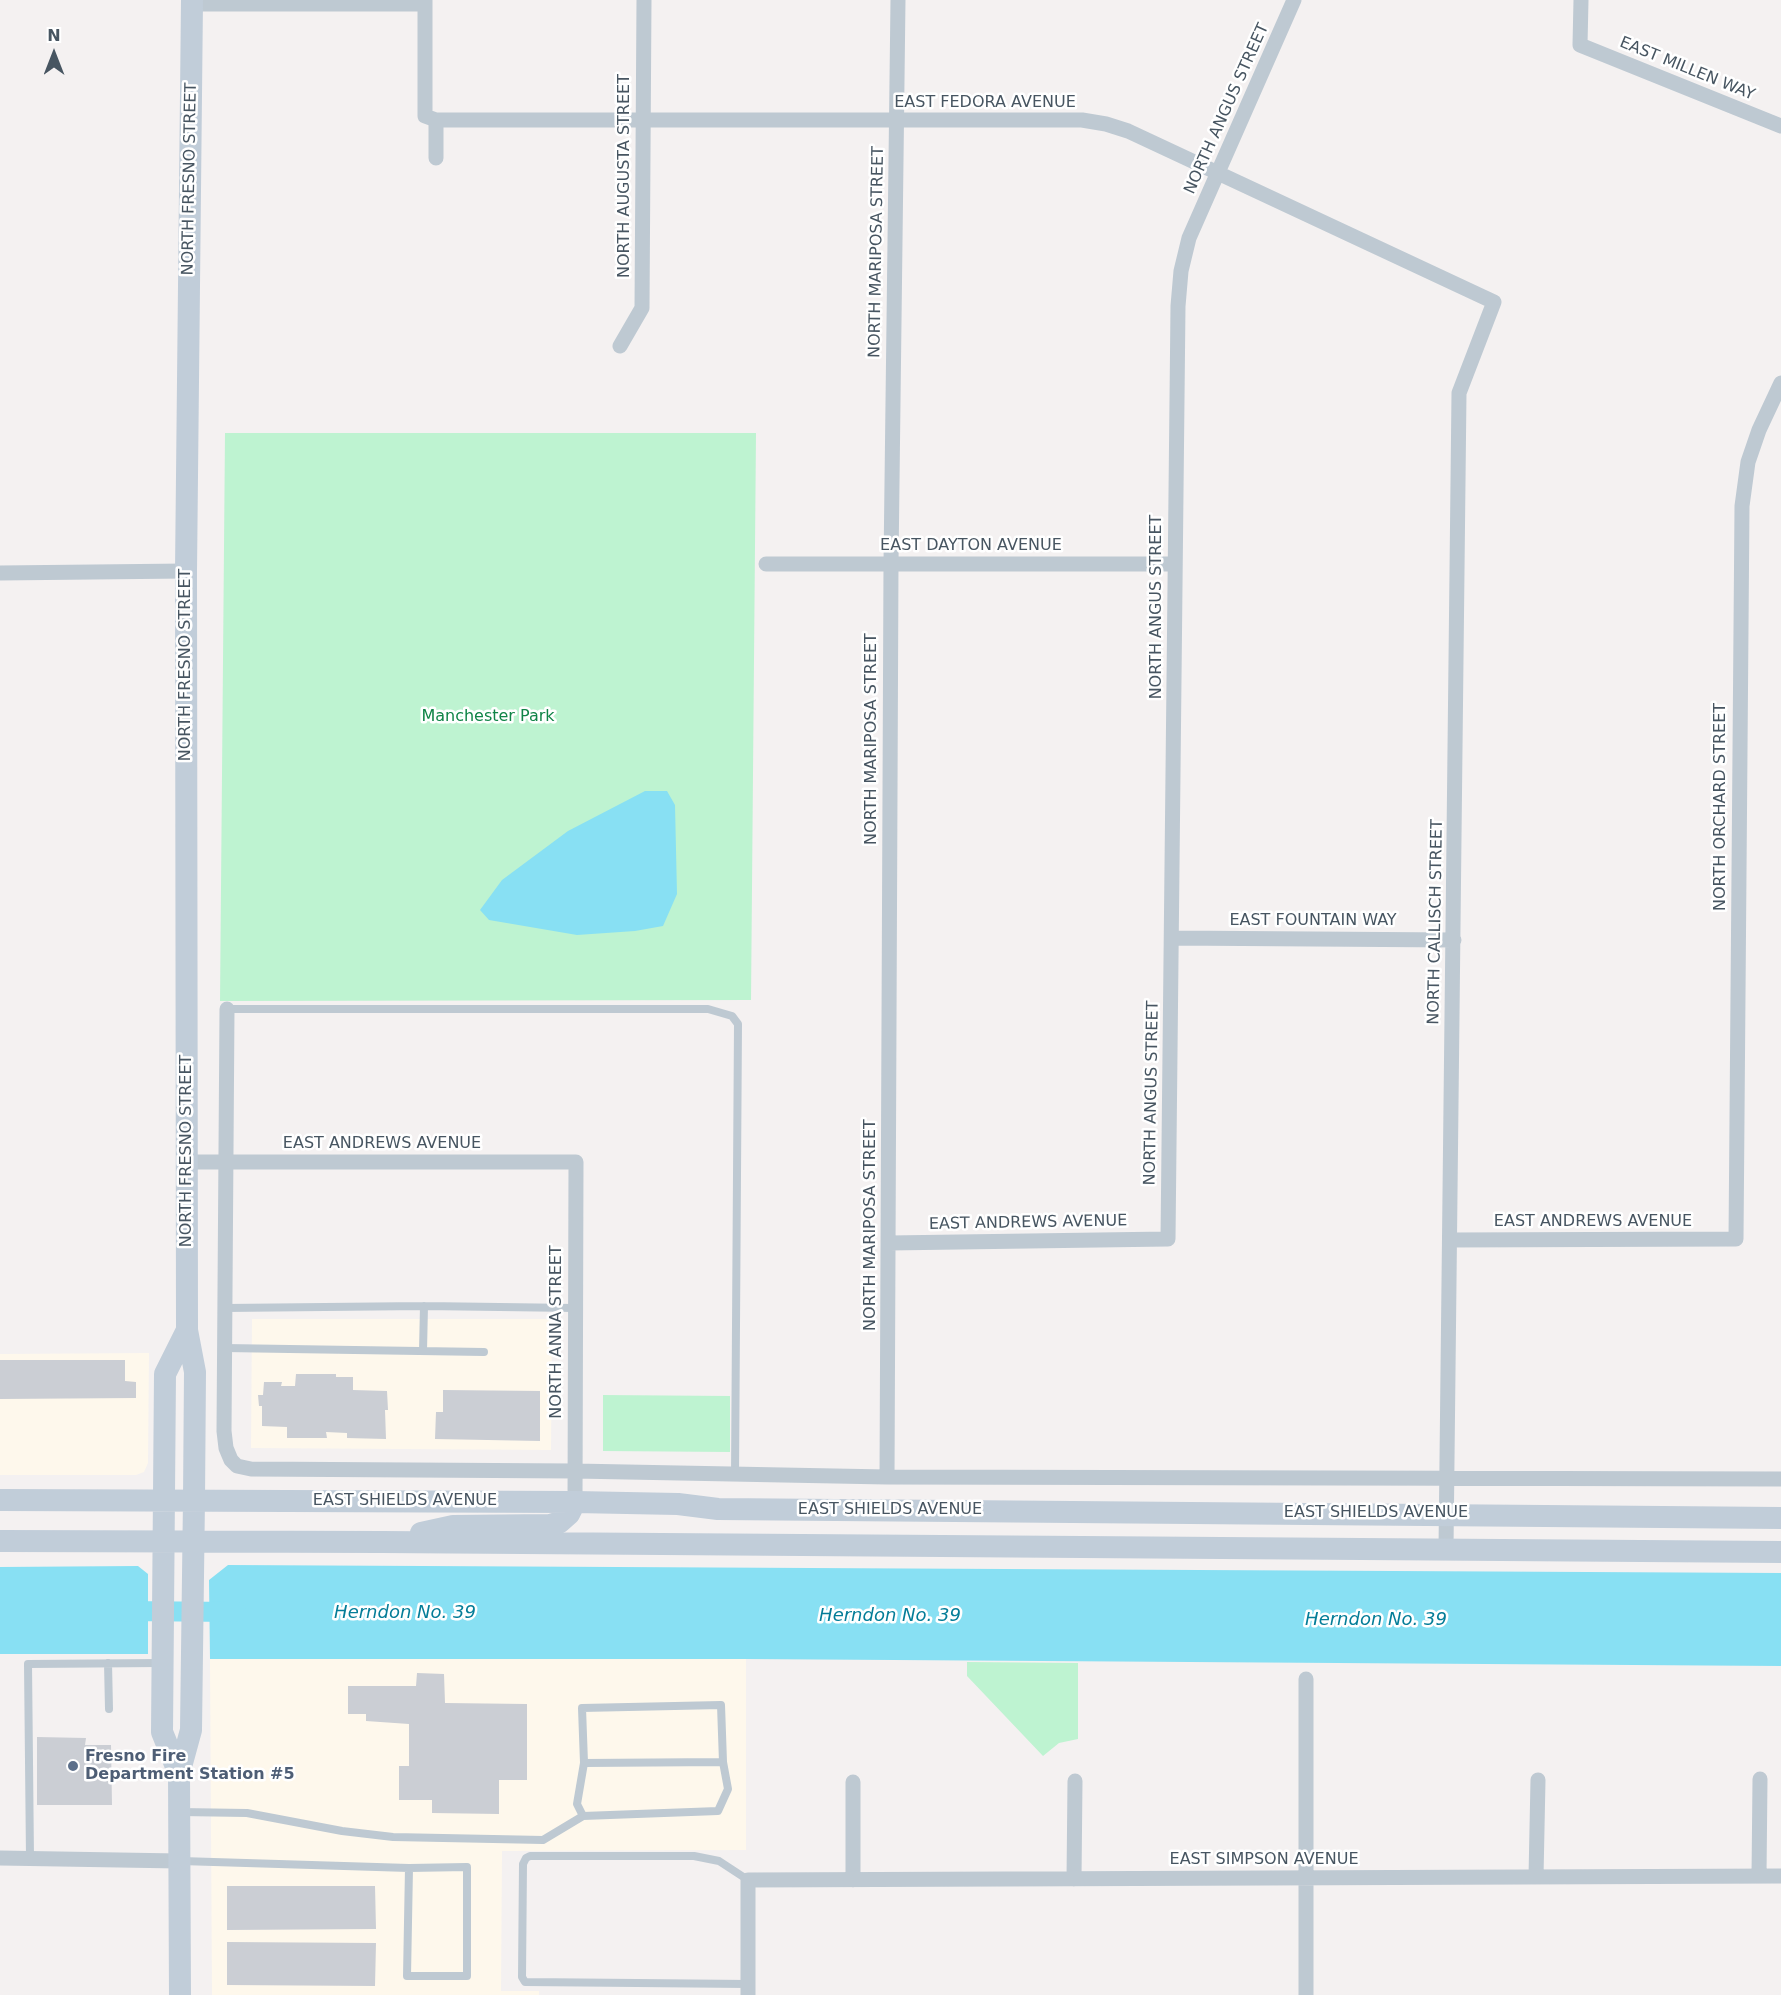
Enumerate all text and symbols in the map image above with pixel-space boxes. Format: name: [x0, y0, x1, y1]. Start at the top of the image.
street label: NORTH ANGUS STREET: [1181, 21, 1273, 197]
north arrow: [24, 24, 84, 84]
text: N: [47, 26, 61, 45]
street label: EAST MILLEN WAY: [1617, 33, 1757, 105]
street label: NORTH AUGUSTA STREET: [615, 74, 635, 278]
street label: NORTH FRESNO STREET: [179, 83, 201, 275]
street label: EAST FEDORA AVENUE: [894, 93, 1076, 113]
street label: NORTH MARIPOSA STREET: [866, 146, 888, 358]
street label: NORTH ANGUS STREET: [1147, 515, 1167, 699]
street label: EAST DAYTON AVENUE: [880, 536, 1062, 556]
street label: NORTH FRESNO STREET: [176, 569, 196, 761]
street label: NORTH MARIPOSA STREET: [862, 633, 882, 845]
street label: NORTH ORCHARD STREET: [1711, 703, 1731, 911]
park label: Manchester Park: [421, 707, 555, 727]
street label: NORTH CALLISCH STREET: [1425, 819, 1447, 1025]
street label: EAST FOUNTAIN WAY: [1229, 911, 1397, 931]
street label: NORTH ANGUS STREET: [1141, 1000, 1163, 1186]
street label: NORTH FRESNO STREET: [177, 1055, 197, 1247]
street label: NORTH MARIPOSA STREET: [861, 1119, 881, 1331]
street label: EAST ANDREWS AVENUE: [283, 1134, 481, 1154]
street label: EAST ANDREWS AVENUE: [929, 1212, 1127, 1234]
street label: EAST ANDREWS AVENUE: [1494, 1212, 1692, 1232]
street label: NORTH ANNA STREET: [547, 1245, 567, 1419]
street label: EAST SHIELDS AVENUE: [313, 1491, 497, 1511]
street label: EAST SHIELDS AVENUE: [798, 1500, 982, 1520]
street label: EAST SHIELDS AVENUE: [1284, 1503, 1468, 1523]
water label: Herndon No. 39: [334, 1602, 476, 1624]
water label: Herndon No. 39: [819, 1605, 961, 1627]
water label: Herndon No. 39: [1305, 1609, 1447, 1631]
place label: Fresno Fire Department Station #5: [85, 1747, 295, 1785]
marker: Fresno Fire Department Station #5: [66, 1759, 80, 1773]
street label: EAST SIMPSON AVENUE: [1170, 1850, 1358, 1870]

